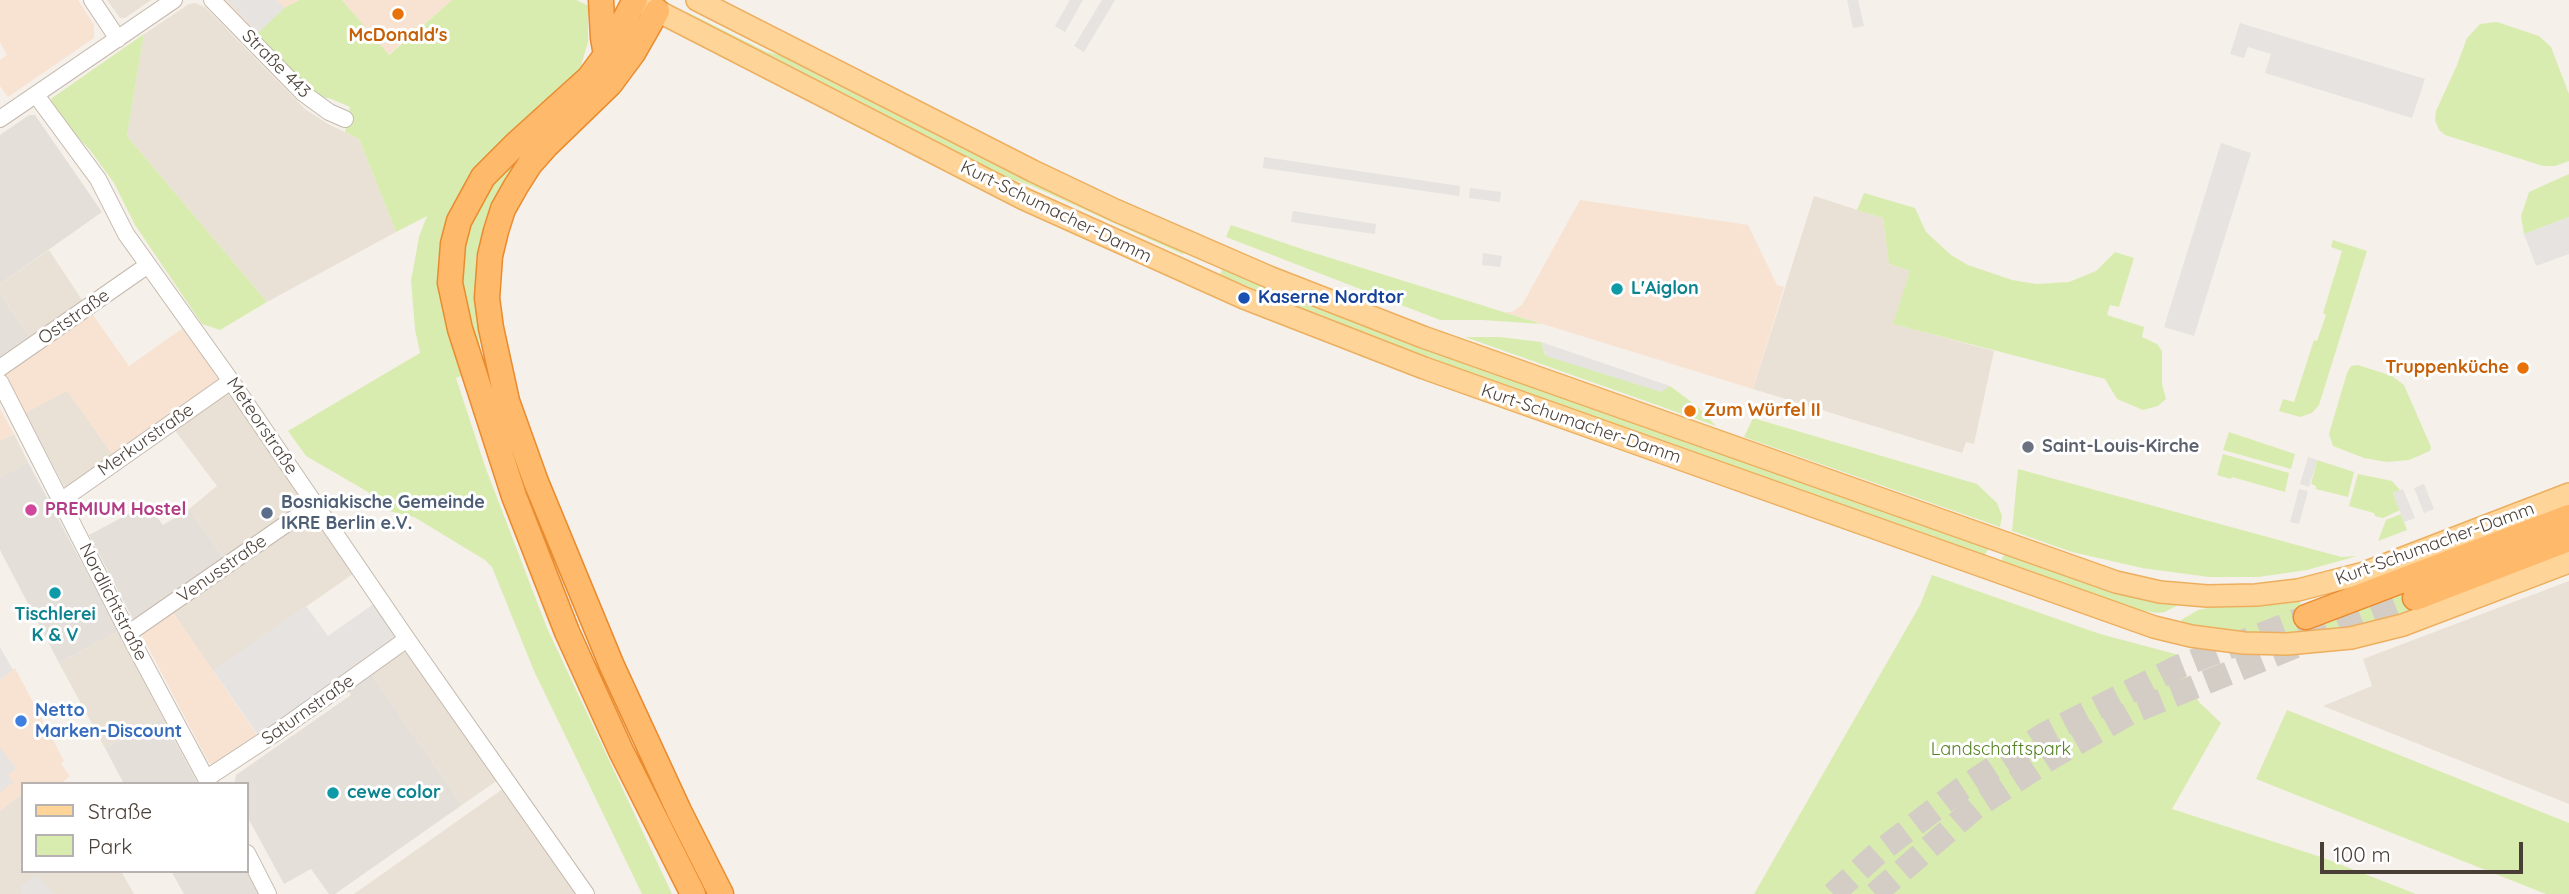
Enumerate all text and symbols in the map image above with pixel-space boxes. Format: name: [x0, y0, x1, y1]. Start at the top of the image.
marker: McDonald's: [390, 6, 406, 22]
street label: Straße 443: [237, 25, 315, 103]
place label: McDonald's: [349, 25, 447, 47]
street label: Kurt-Schumacher-Damm: [957, 156, 1155, 268]
place label: L'Aiglon: [1631, 278, 1699, 300]
marker: L'Aiglon: [1609, 281, 1625, 297]
street label: Oststraße: [34, 285, 114, 349]
place label: Kaserne Nordtor: [1258, 287, 1404, 309]
marker: Kaserne Nordtor: [1236, 290, 1252, 306]
place label: Truppenküche: [2385, 357, 2509, 379]
marker: Truppenküche: [2515, 360, 2531, 376]
street label: Meteorstraße: [222, 373, 302, 479]
street label: Kurt-Schumacher-Damm: [1478, 380, 1684, 468]
street label: Merkurstraße: [94, 399, 198, 481]
place label: Zum Würfel II: [1704, 400, 1821, 422]
marker: Zum Würfel II: [1682, 403, 1698, 419]
place label: Saint-Louis-Kirche: [2042, 436, 2199, 458]
marker: Saint-Louis-Kirche: [2020, 439, 2036, 455]
place label: Bosniakische Gemeinde IKRE Berlin e.V.: [281, 492, 485, 534]
street label: Kurt-Schumacher-Damm: [2333, 498, 2537, 590]
place label: PREMIUM Hostel: [45, 499, 186, 521]
marker: PREMIUM Hostel: [23, 502, 39, 518]
marker: Bosniakische Gemeinde IKRE Berlin e.V.: [259, 505, 275, 521]
street label: Venusstraße: [173, 530, 271, 608]
street label: Nordlichtstraße: [74, 540, 152, 664]
marker: Tischlerei K & V: [47, 585, 63, 601]
place label: Tischlerei K & V: [14, 604, 96, 646]
street label: Saturnstraße: [258, 670, 358, 750]
place label: Netto Marken-Discount: [35, 700, 182, 742]
marker: Netto Marken-Discount: [13, 713, 29, 729]
park label: Landschaftspark: [1931, 739, 2071, 761]
legend: [21, 782, 248, 873]
place label: cewe color: [347, 782, 441, 804]
marker: cewe color: [325, 785, 341, 801]
text: Straße: [88, 798, 152, 824]
scale bar: [2324, 828, 2527, 872]
text: Park: [88, 833, 132, 859]
text: 100 m: [2333, 841, 2391, 867]

